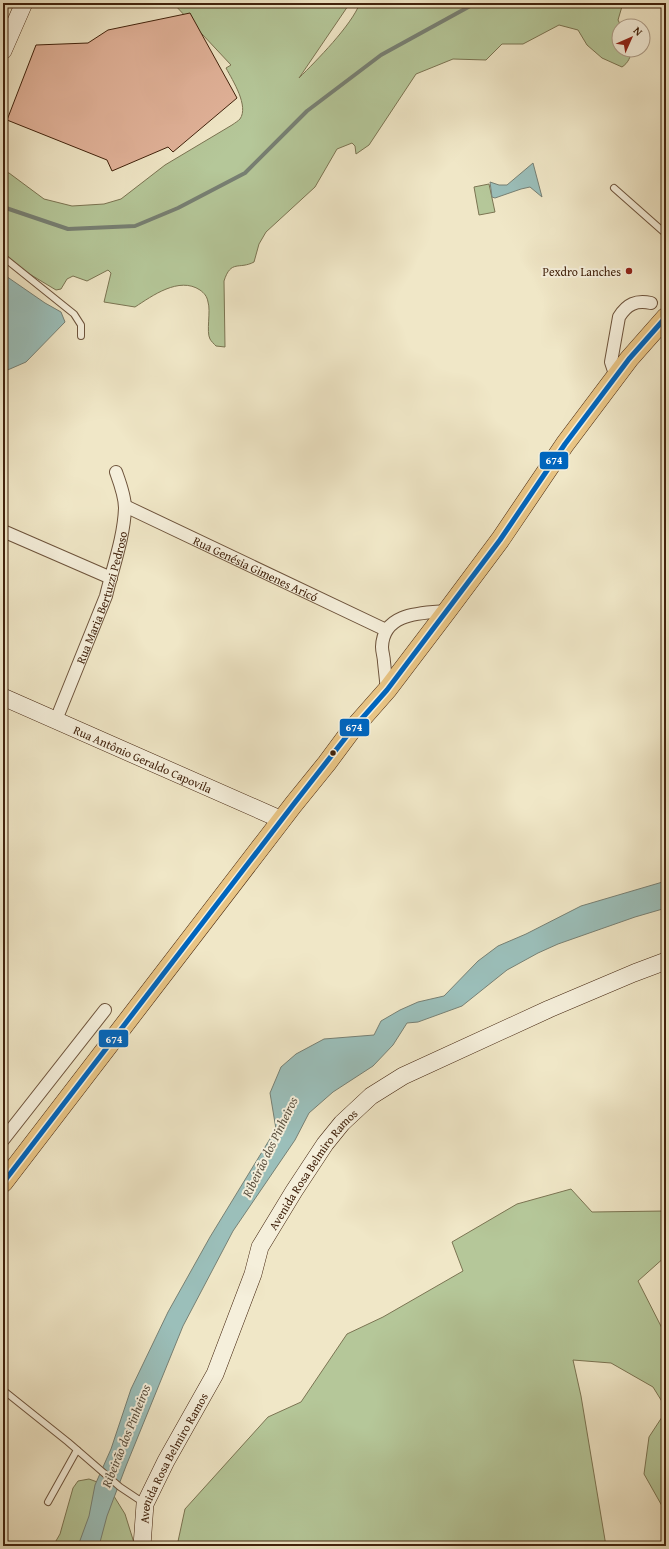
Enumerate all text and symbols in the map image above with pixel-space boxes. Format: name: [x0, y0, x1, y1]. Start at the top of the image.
north arrow: [611, 18, 651, 58]
text: N: [630, 23, 647, 40]
place label: Pexdro Lanches: [543, 263, 621, 280]
marker: Pexdro Lanches: [624, 266, 634, 276]
line badge: 674: [539, 451, 569, 470]
text: 674: [545, 452, 563, 468]
street label: Rua Maria Bertuzzi Pedroso: [71, 530, 131, 666]
street label: Rua Genésia Gimenes Aricó: [191, 531, 321, 605]
line badge: 674: [339, 718, 370, 737]
text: 674: [345, 719, 363, 735]
street label: Rua Antônio Geraldo Capovila: [71, 721, 215, 797]
unlabelled marker: [328, 748, 338, 758]
line badge: 674: [98, 1029, 129, 1048]
text: 674: [105, 1031, 123, 1047]
water label: Ribeirão dos Pinheiros: [237, 1093, 303, 1201]
street label: Avenida Rosa Belmiro Ramos: [264, 1104, 361, 1233]
water label: Ribeirão dos Pinheiros: [96, 1381, 155, 1491]
street label: Avenida Rosa Belmiro Ramos: [135, 1389, 212, 1524]

